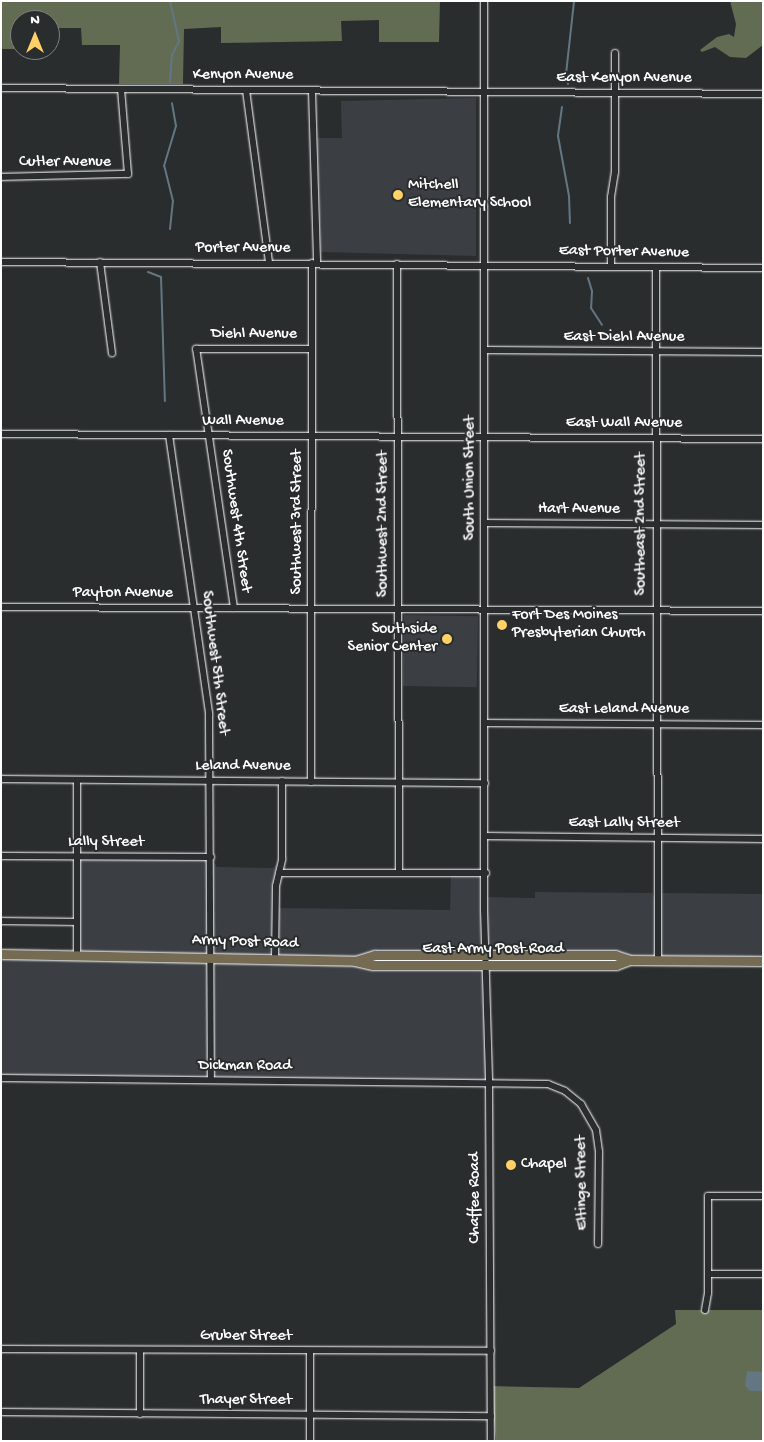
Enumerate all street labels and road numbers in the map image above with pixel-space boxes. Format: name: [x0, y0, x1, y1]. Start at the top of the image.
street label: Kenyon Avenue: [193, 66, 293, 86]
street label: East Kenyon Avenue: [556, 69, 692, 89]
street label: Cutler Avenue: [19, 153, 111, 173]
street label: Porter Avenue: [195, 239, 291, 259]
street label: East Porter Avenue: [559, 242, 689, 264]
street label: Diehl Avenue: [211, 325, 297, 345]
street label: East Diehl Avenue: [563, 328, 685, 348]
street label: Wall Avenue: [202, 412, 284, 432]
street label: East Wall Avenue: [566, 414, 682, 434]
street label: South Union Street: [461, 416, 481, 540]
street label: Southwest 4th Street: [215, 448, 255, 594]
street label: Southwest 3rd Street: [288, 449, 308, 595]
street label: Southwest 2nd Street: [374, 451, 394, 597]
street label: Southeast 2nd Street: [632, 453, 652, 595]
street label: Hart Avenue: [538, 500, 620, 520]
street label: Payton Avenue: [73, 584, 173, 604]
street label: Southwest 5th Street: [196, 590, 232, 736]
street label: East Leland Avenue: [559, 700, 689, 720]
street label: Leland Avenue: [195, 757, 291, 777]
street label: East Lally Street: [568, 814, 680, 834]
street label: Lally Street: [68, 833, 144, 853]
street label: Army Post Road: [191, 932, 299, 954]
street label: East Army Post Road: [422, 940, 564, 960]
street label: Dickman Road: [198, 1057, 292, 1077]
street label: Eltinge Street: [573, 1135, 593, 1231]
street label: Chaffee Road: [466, 1152, 486, 1244]
street label: Gruber Street: [200, 1327, 292, 1347]
street label: Thayer Street: [200, 1391, 292, 1411]

